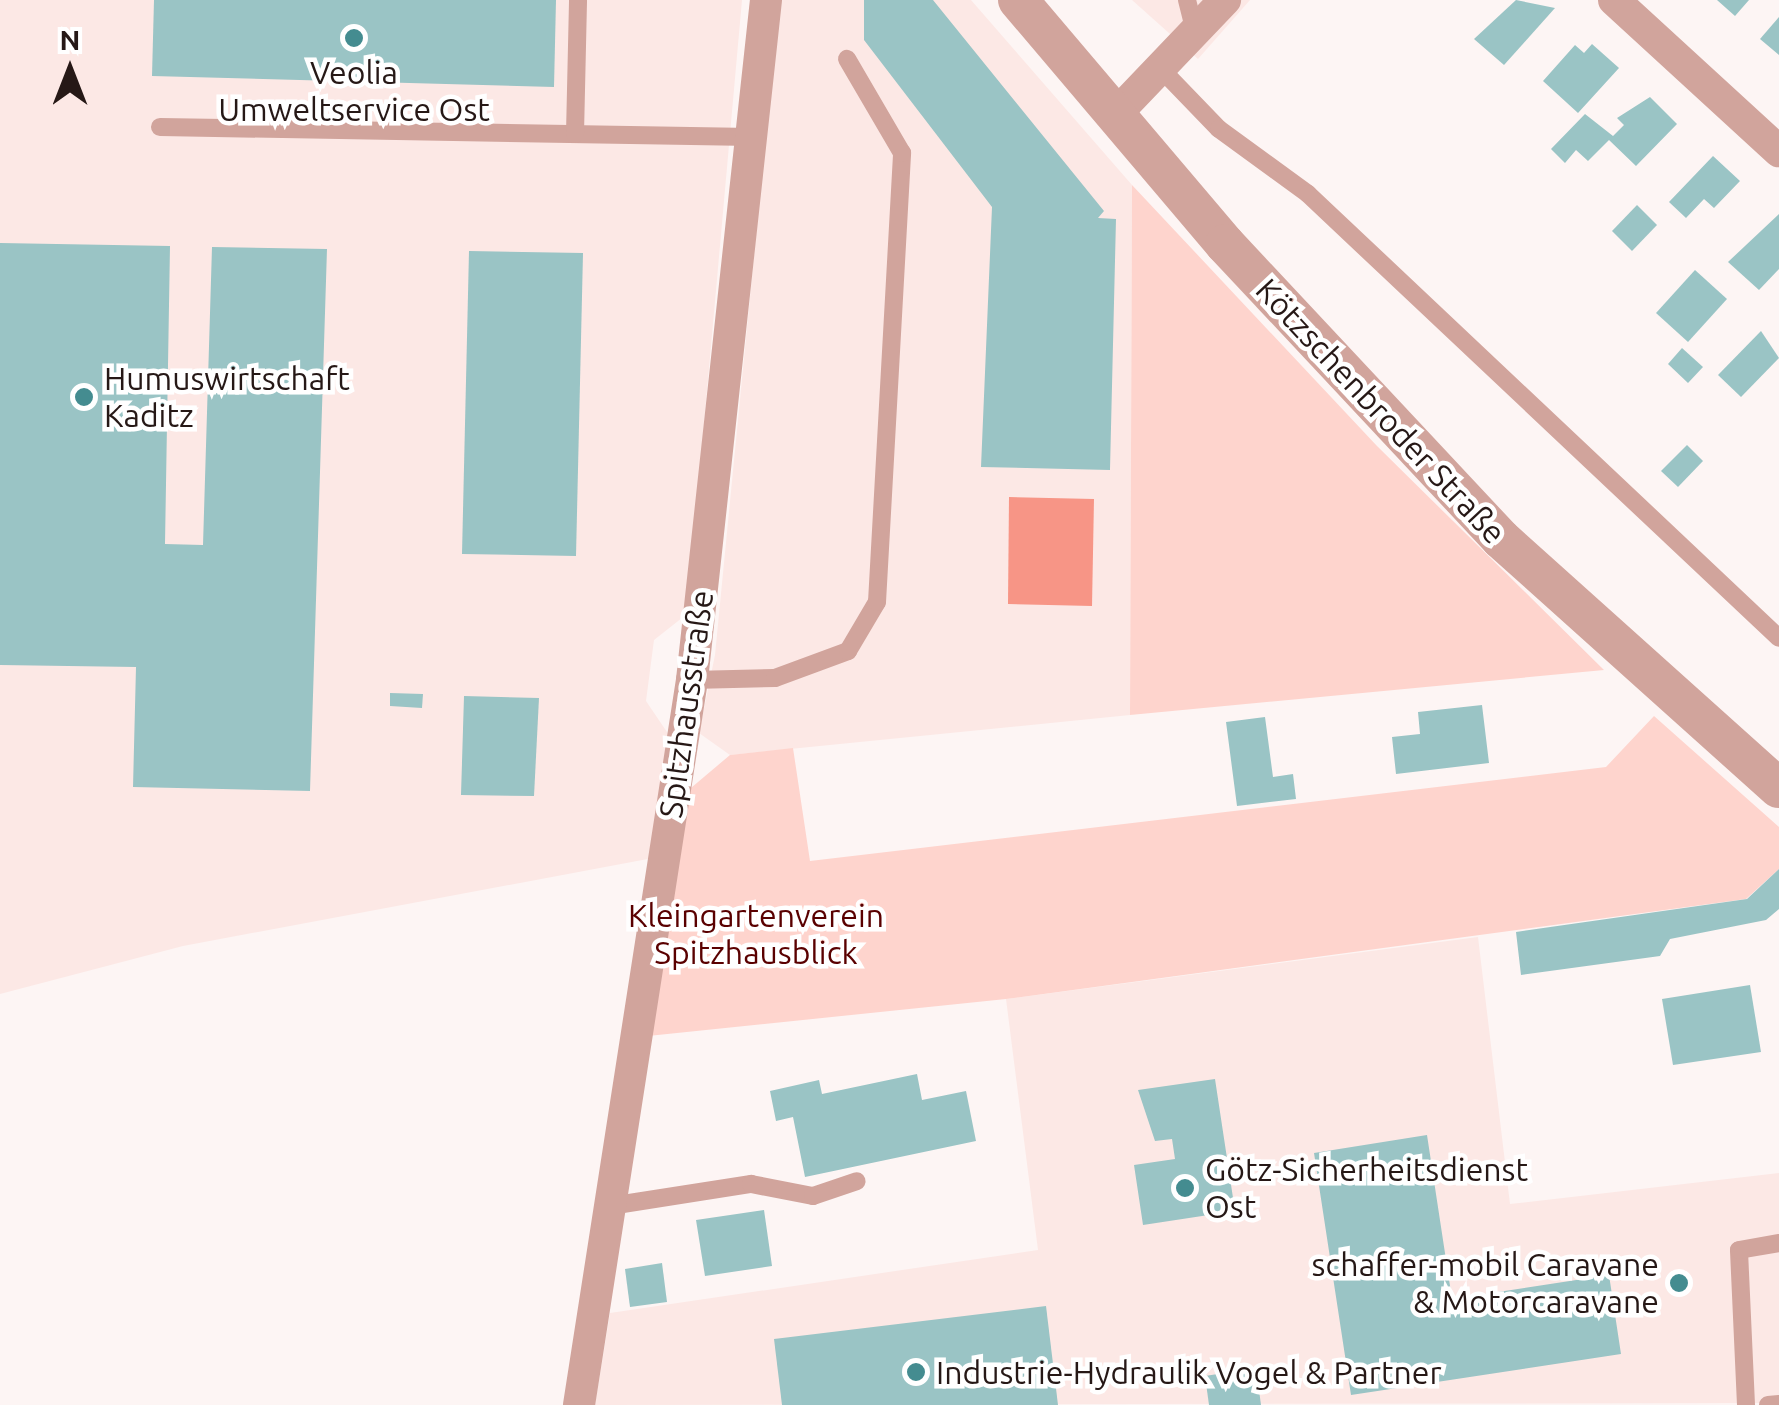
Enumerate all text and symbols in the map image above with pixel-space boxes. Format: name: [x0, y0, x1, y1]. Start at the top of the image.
north arrow: [20, 20, 120, 120]
text: N: [60, 24, 80, 55]
marker: Veolia Umweltservice Ost: [343, 27, 365, 49]
place label: Veolia Umweltservice Ost: [218, 54, 490, 129]
street label: Kötzschenbroder Straße: [1248, 271, 1514, 551]
place label: Humuswirtschaft Kaditz: [104, 360, 350, 435]
marker: Humuswirtschaft Kaditz: [73, 386, 95, 408]
street label: Spitzhausstraße: [651, 588, 721, 820]
park label: Kleingartenverein Spitzhausblick: [628, 897, 884, 972]
place label: Götz-Sicherheitsdienst Ost: [1205, 1151, 1528, 1226]
marker: Götz-Sicherheitsdienst Ost: [1174, 1177, 1196, 1199]
place label: schaffer-mobil Caravane & Motorcaravane: [1312, 1246, 1659, 1321]
marker: schaffer-mobil Caravane & Motorcaravane: [1668, 1272, 1690, 1294]
place label: Industrie-Hydraulik Vogel & Partner: [936, 1353, 1442, 1391]
marker: Industrie-Hydraulik Vogel & Partner: [905, 1361, 927, 1383]

